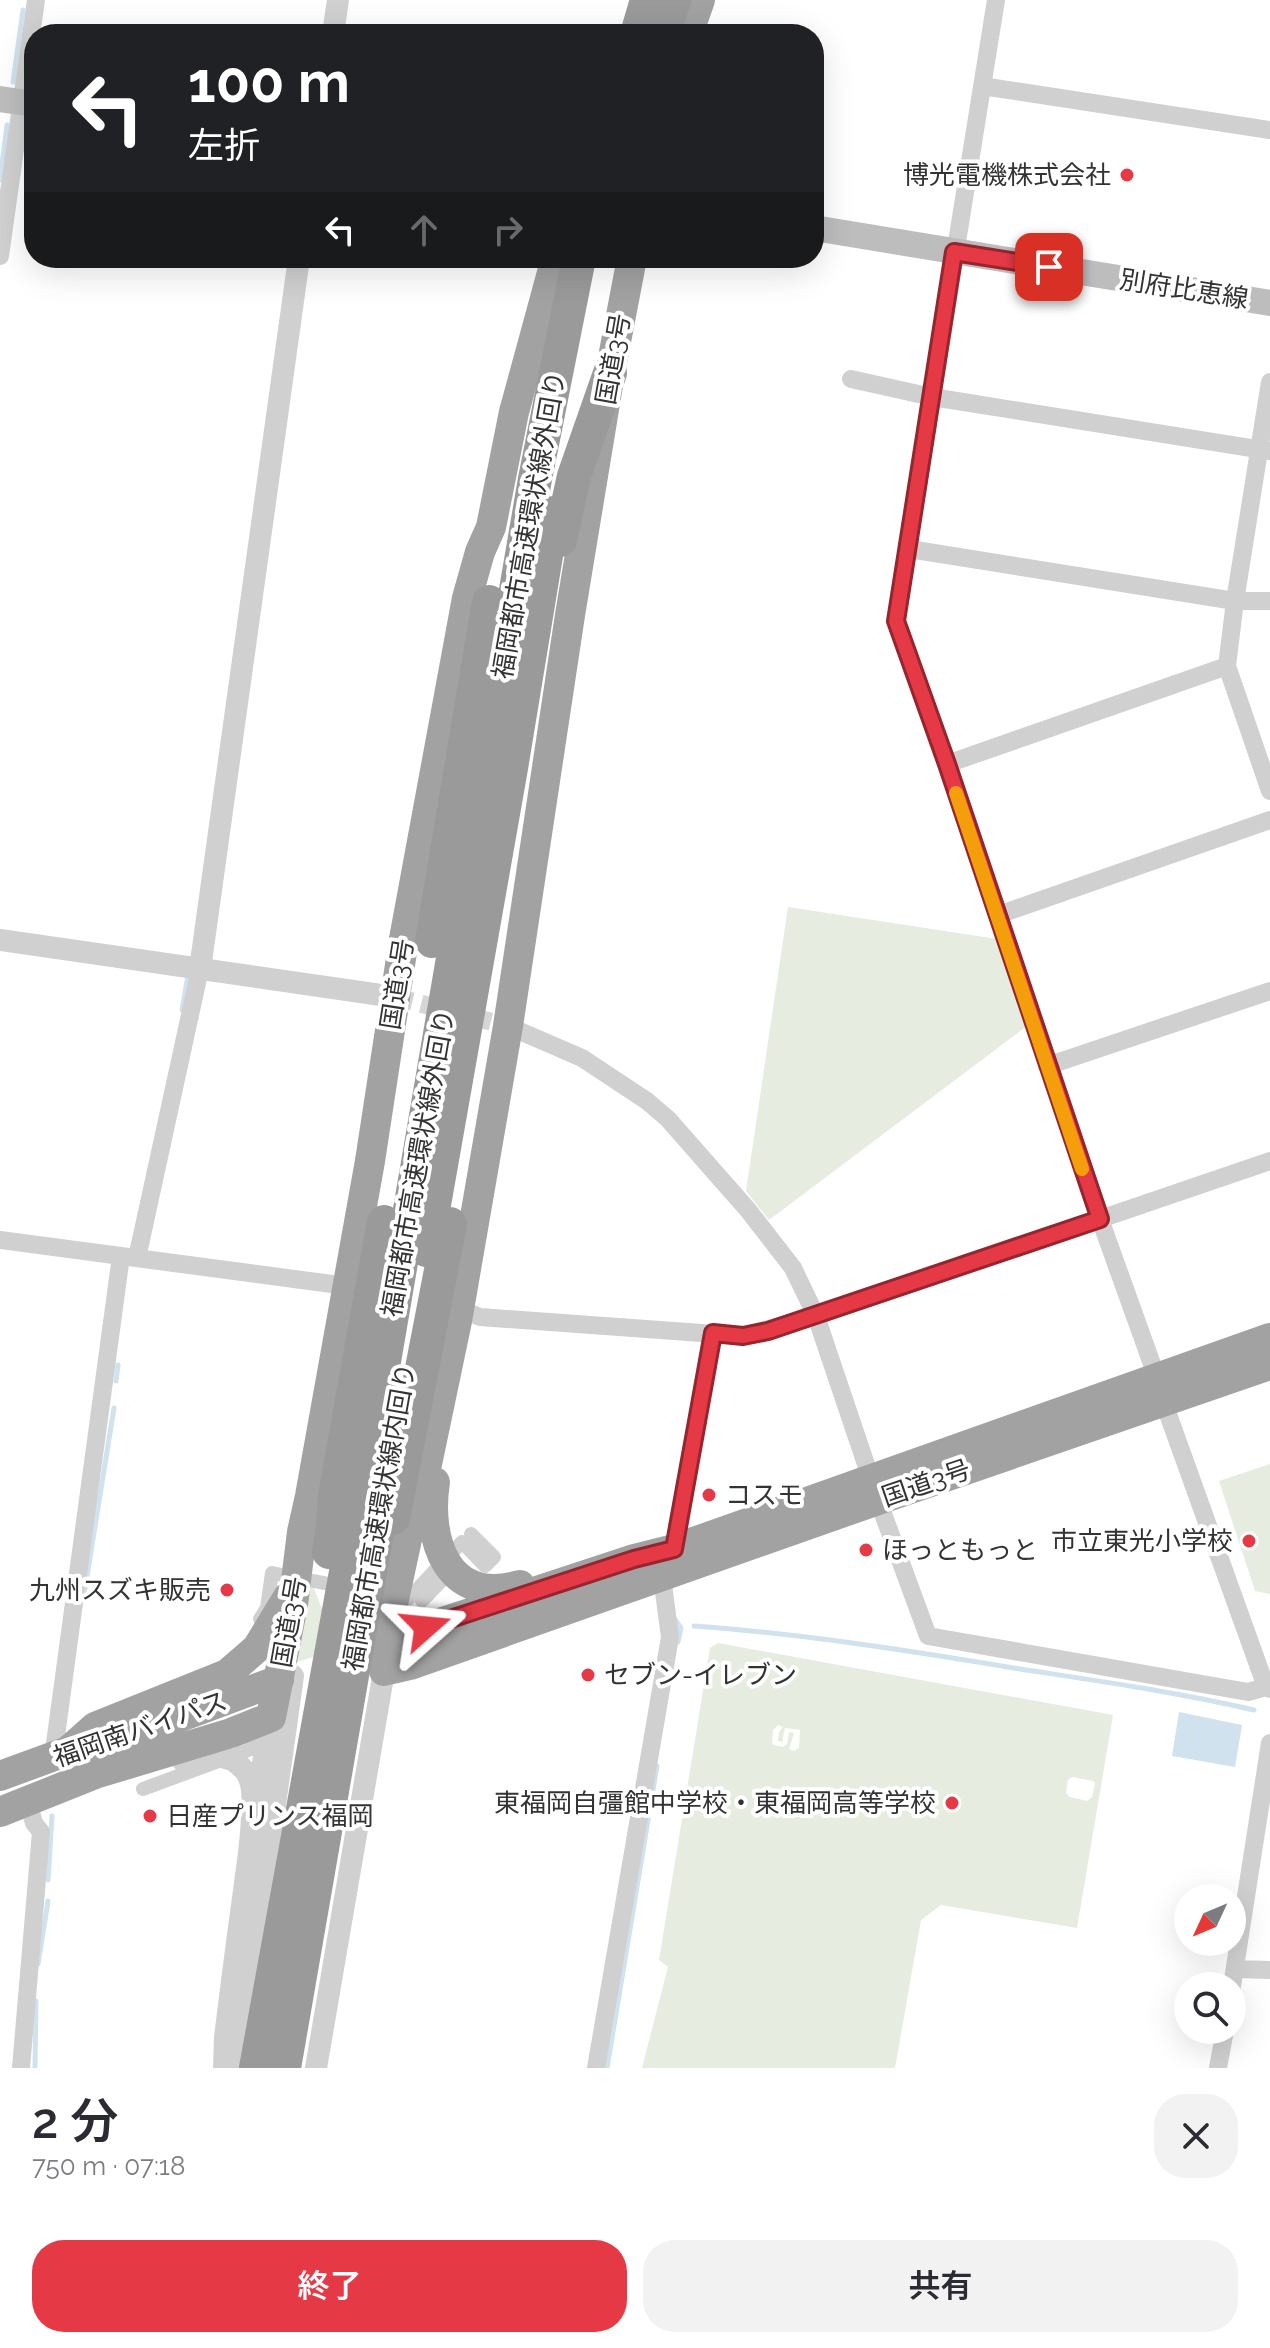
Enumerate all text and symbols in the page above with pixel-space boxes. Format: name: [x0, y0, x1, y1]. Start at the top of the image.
text: 100 m: [188, 49, 350, 115]
icon: left: [56, 56, 160, 160]
text: 左折: [188, 124, 260, 166]
place label: 博光電機株式会社: [903, 160, 1111, 190]
marker: 博光電機株式会社: [1118, 166, 1136, 184]
icon: left: [318, 208, 362, 252]
icon: ahead: [402, 208, 446, 252]
icon: right: [486, 208, 530, 252]
pin: [1015, 233, 1083, 301]
icon: arrive: [1027, 245, 1071, 289]
street label: 別府比恵線: [1117, 264, 1251, 314]
street label: 国道3号: [590, 311, 636, 407]
street label: 福岡都市高速環状線外回り: [487, 369, 571, 681]
street label: 国道3号: [375, 936, 419, 1032]
street label: 福岡都市高速環状線外回り: [376, 1007, 460, 1319]
street label: 福岡都市高速環状線内回り: [337, 1361, 421, 1673]
street label: 国道3号: [878, 1454, 974, 1512]
place label: コスモ: [725, 1480, 803, 1510]
marker: コスモ: [700, 1486, 718, 1504]
place label: 市立東光小学校: [1051, 1526, 1233, 1556]
marker: 市立東光小学校: [1240, 1532, 1258, 1550]
place label: ほっともっと: [882, 1535, 1038, 1565]
marker: ほっともっと: [857, 1541, 875, 1559]
street label: 国道3号: [266, 1574, 312, 1670]
place label: 九州スズキ販売: [29, 1575, 211, 1605]
marker: 九州スズキ販売: [218, 1581, 236, 1599]
position arrow: [384, 1585, 468, 1669]
place label: セブン-イレブン: [604, 1660, 797, 1690]
marker: セブン-イレブン: [579, 1666, 597, 1684]
street label: 福岡南バイパス: [49, 1685, 231, 1773]
place label: 東福岡自彊館中学校・東福岡高等学校: [494, 1788, 936, 1818]
marker: 東福岡自彊館中学校・東福岡高等学校: [943, 1794, 961, 1812]
place label: 日産プリンス福岡: [166, 1801, 373, 1831]
marker: 日産プリンス福岡: [141, 1807, 159, 1825]
north arrow: [1174, 1884, 1246, 1956]
map controls: [1174, 1884, 1246, 2044]
button: search: [1174, 1972, 1246, 2044]
text: 2 分: [32, 2093, 118, 2149]
button: close: [1154, 2094, 1238, 2178]
text: 750 m · 07:18: [32, 2151, 185, 2181]
button: 終了: [32, 2240, 627, 2332]
button: 共有: [643, 2240, 1238, 2332]

